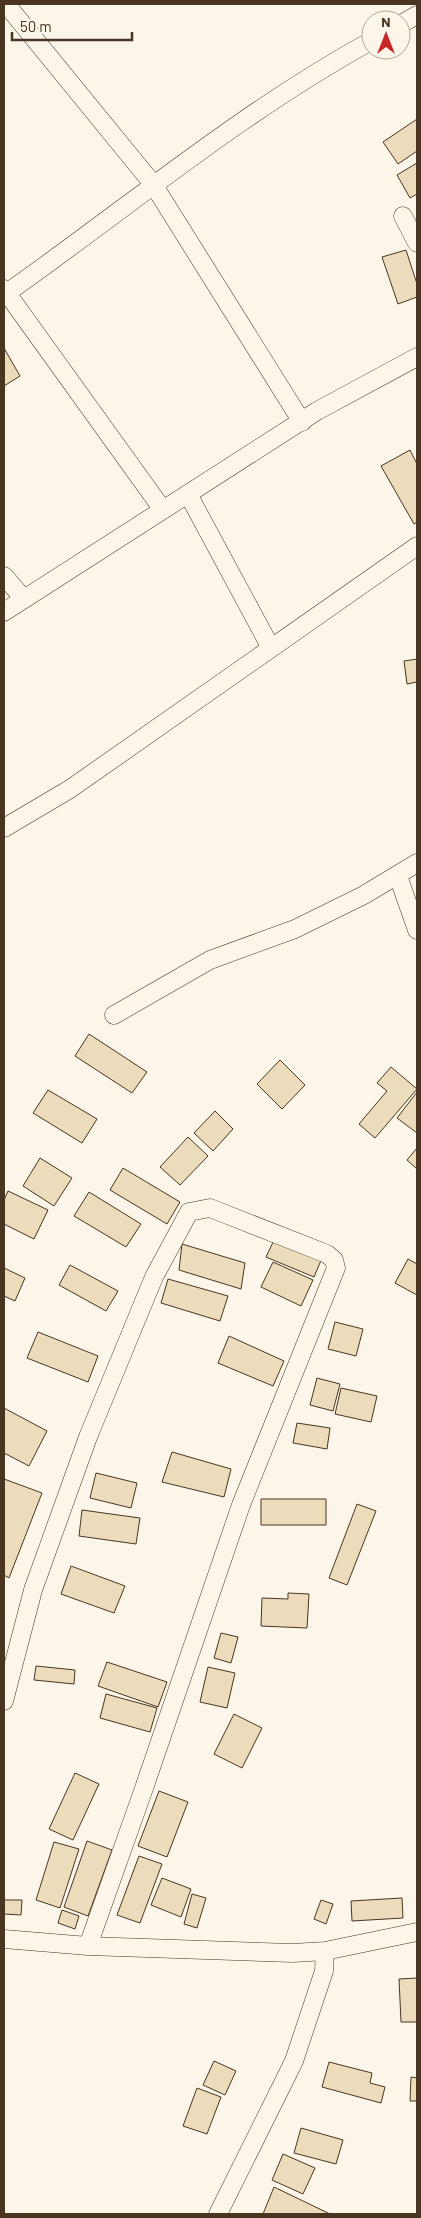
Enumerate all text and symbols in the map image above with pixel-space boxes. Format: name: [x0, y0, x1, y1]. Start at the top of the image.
scale bar: [12, 10, 132, 42]
north arrow: [361, 10, 411, 60]
text: N: [381, 13, 391, 30]
text: 50 m: [20, 17, 52, 35]

